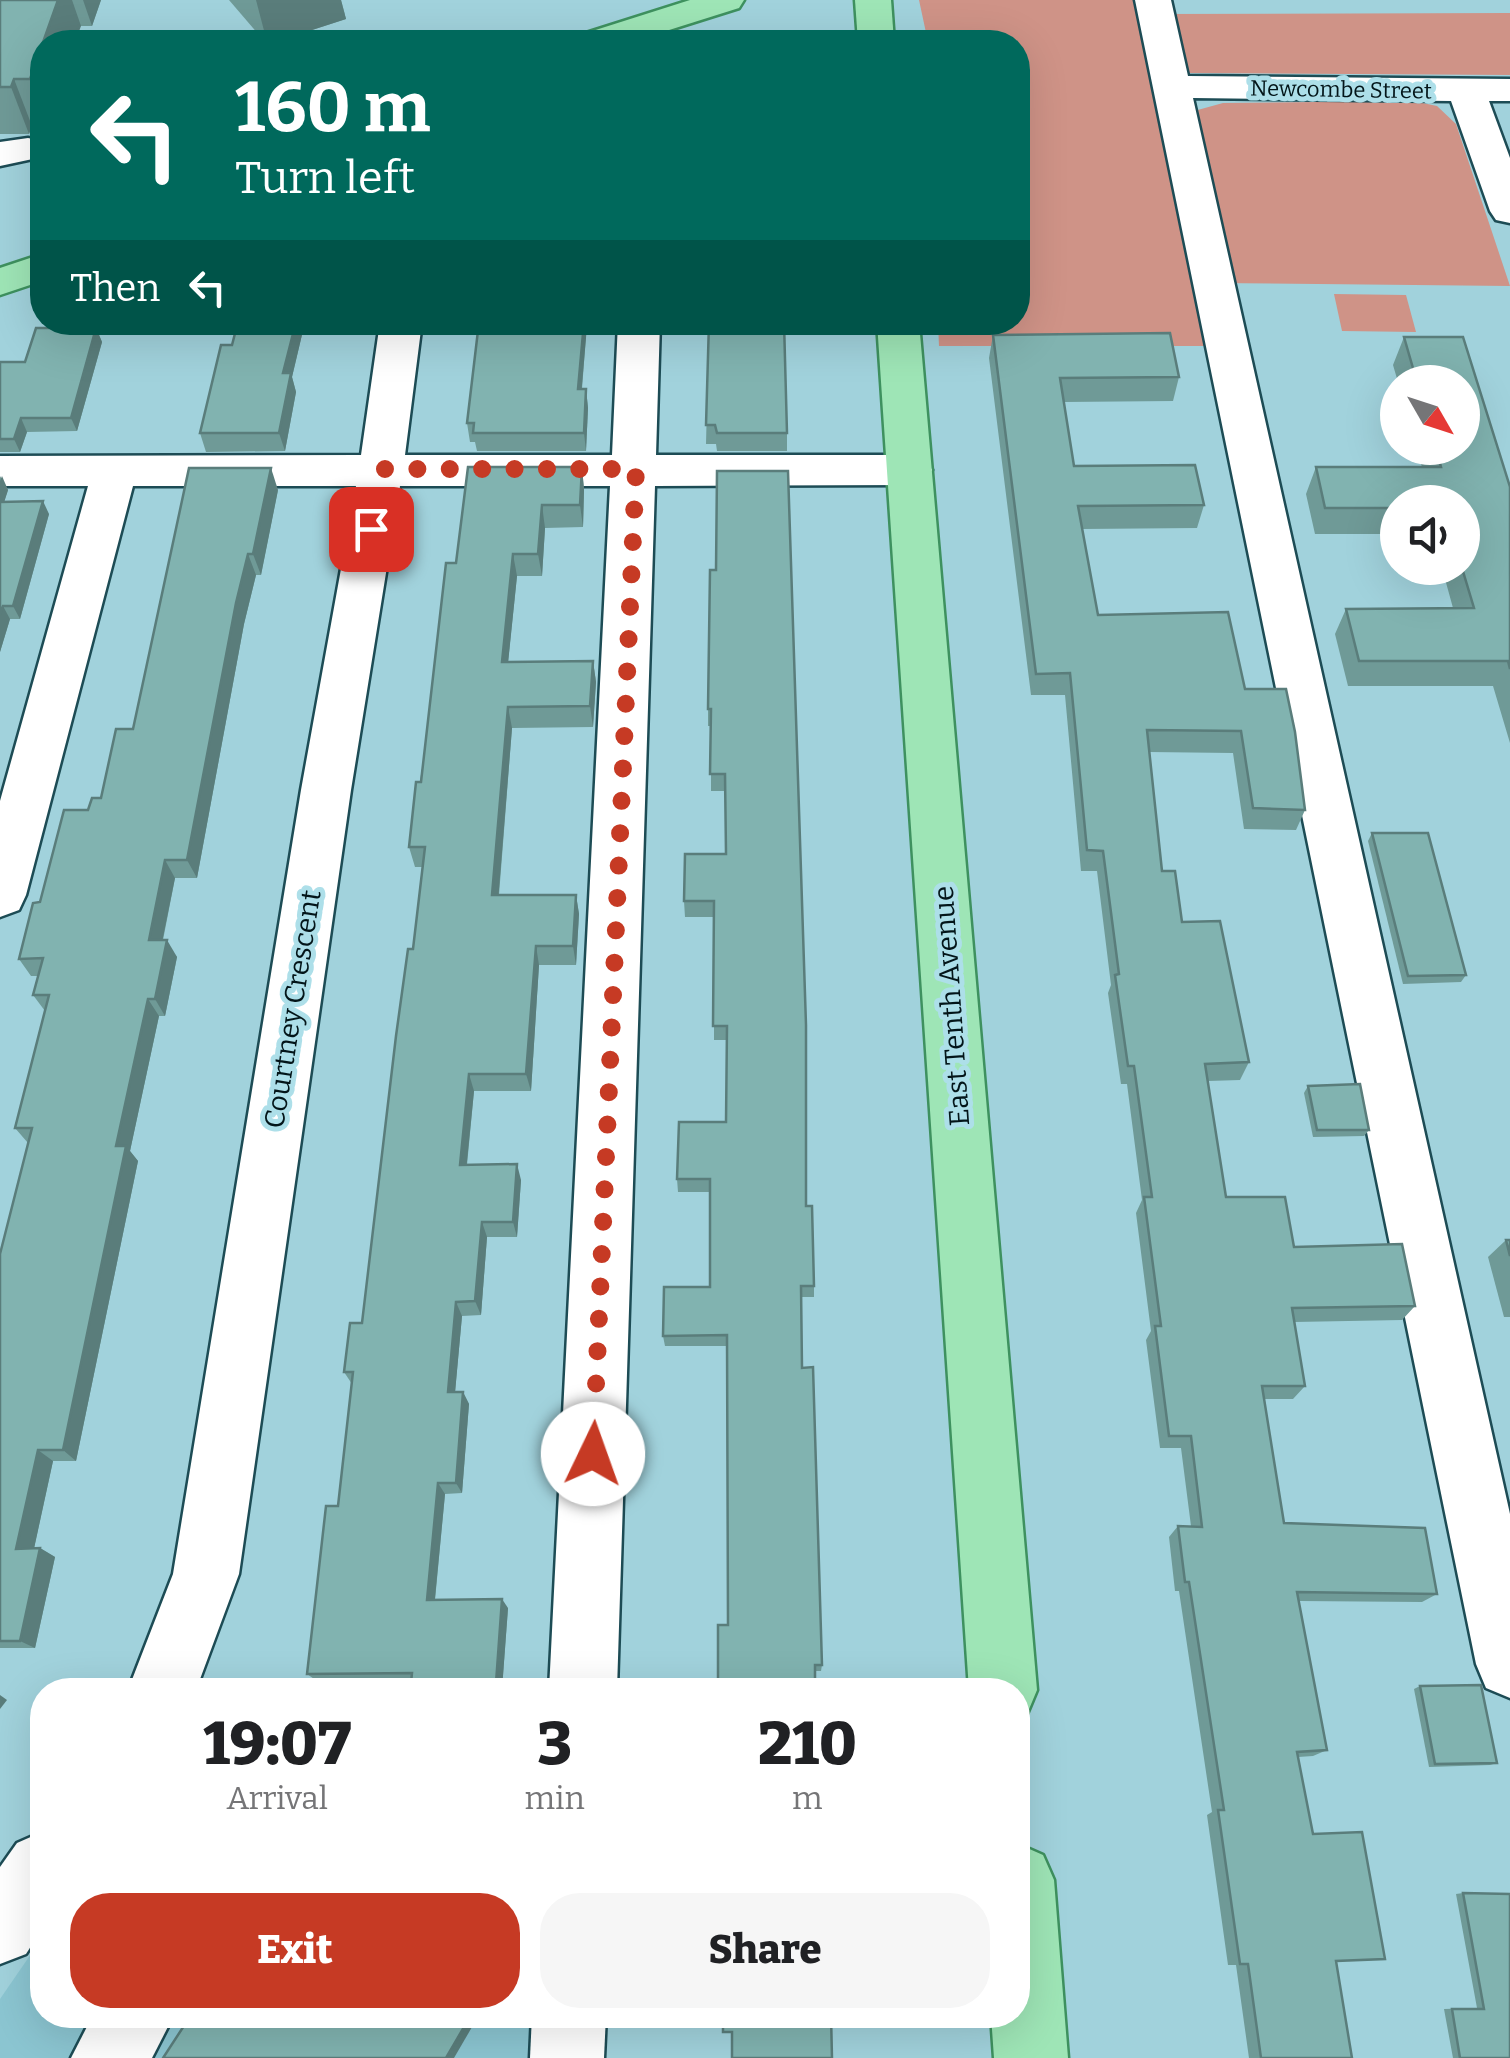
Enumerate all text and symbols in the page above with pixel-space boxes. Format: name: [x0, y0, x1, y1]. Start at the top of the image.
text: 160 m: [235, 66, 430, 150]
icon: left: [70, 70, 200, 200]
street label: Newcombe Street: [1250, 74, 1432, 105]
text: Turn left: [235, 151, 415, 205]
icon: left: [180, 260, 235, 315]
text: Then: [70, 265, 160, 311]
north arrow: [1380, 365, 1480, 465]
map controls: [1380, 365, 1480, 585]
button: sound: [1380, 485, 1480, 585]
pin: [329, 487, 414, 572]
icon: arrive: [344, 502, 399, 557]
street label: East Tenth Avenue: [927, 885, 976, 1127]
street label: Courtney Crescent: [257, 888, 328, 1131]
position arrow: [541, 1402, 645, 1506]
text: 19:07: [203, 1708, 351, 1780]
text: 3: [537, 1708, 572, 1780]
text: 210: [758, 1708, 857, 1780]
text: Arrival: [227, 1779, 328, 1817]
text: min: [524, 1779, 585, 1817]
text: m: [792, 1779, 823, 1817]
button: Exit: [70, 1893, 520, 2008]
button: Share: [540, 1893, 990, 2008]

